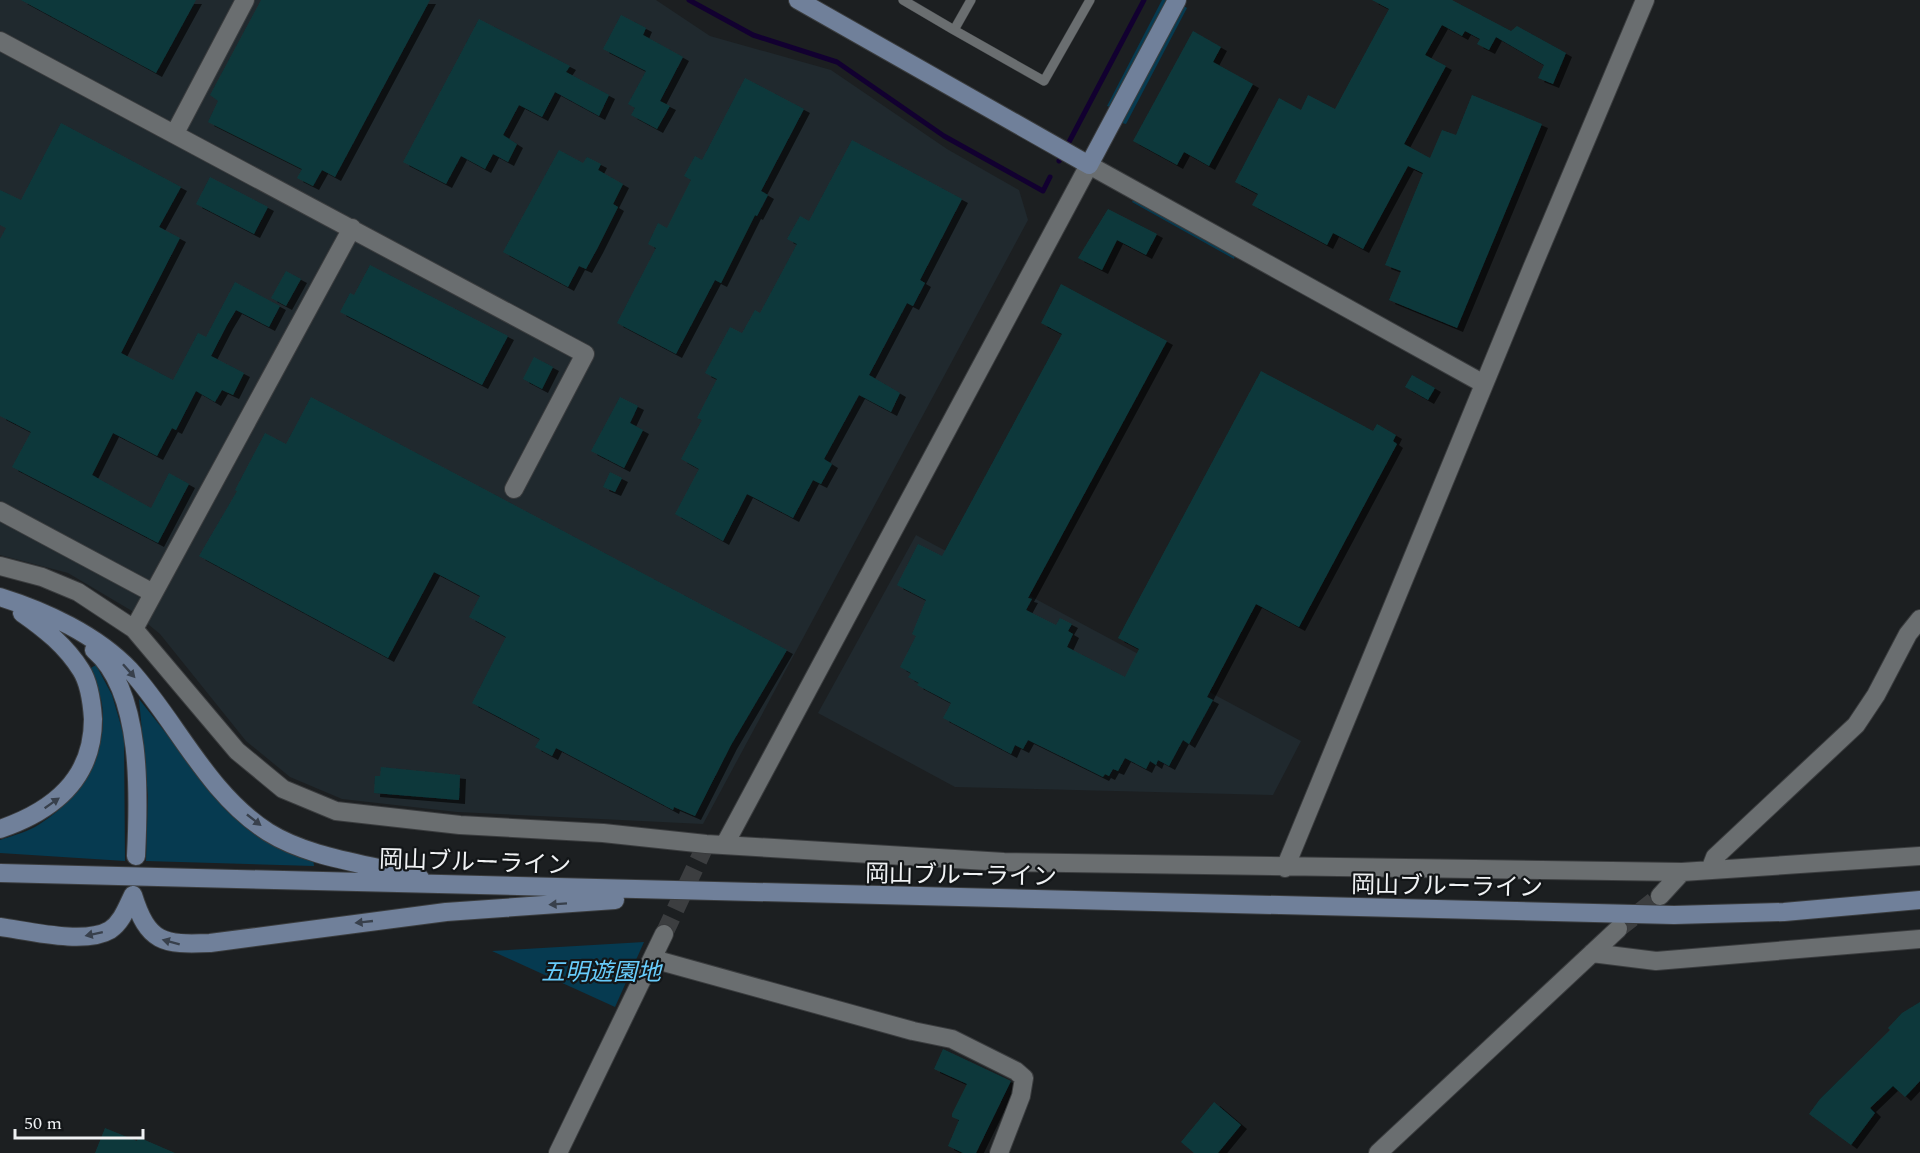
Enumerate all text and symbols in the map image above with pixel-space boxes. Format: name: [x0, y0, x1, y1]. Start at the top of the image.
one-way arrow: [122, 664, 136, 679]
one-way arrow: [43, 797, 59, 809]
one-way arrow: [246, 814, 262, 827]
street label: 岡山ブルーライン: [378, 842, 572, 884]
street label: 岡山ブルーライン: [865, 856, 1057, 896]
street label: 岡山ブルーライン: [1351, 867, 1543, 907]
one-way arrow: [549, 900, 568, 909]
one-way arrow: [355, 917, 374, 926]
one-way arrow: [85, 930, 104, 939]
one-way arrow: [162, 936, 180, 946]
park label: 五明遊園地: [541, 955, 664, 991]
scale bar: [15, 1102, 142, 1140]
text: 50 m: [24, 1110, 62, 1137]

